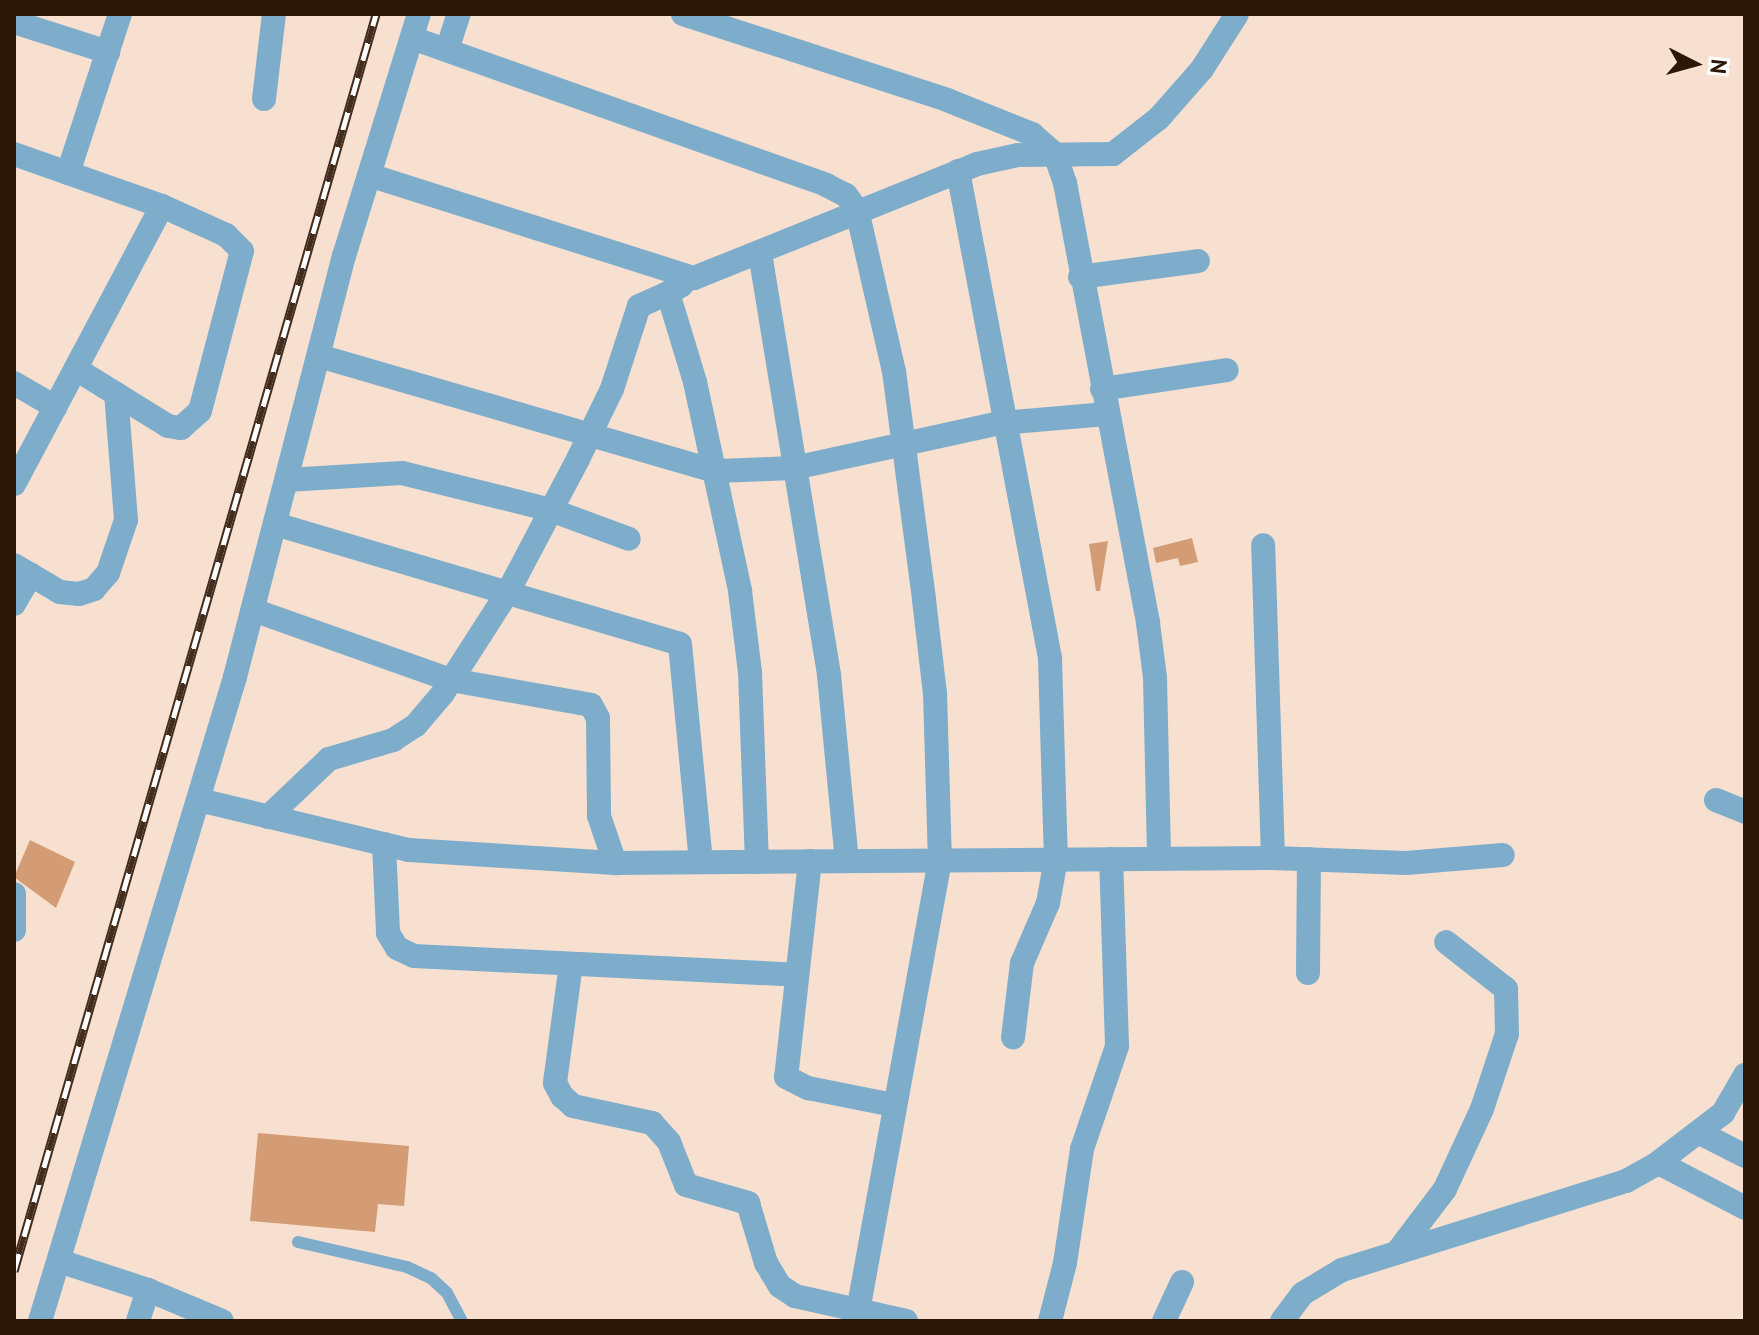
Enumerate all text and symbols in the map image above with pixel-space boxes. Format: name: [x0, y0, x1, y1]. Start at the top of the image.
north arrow: [1655, 24, 1735, 104]
text: N: [1704, 58, 1734, 75]

